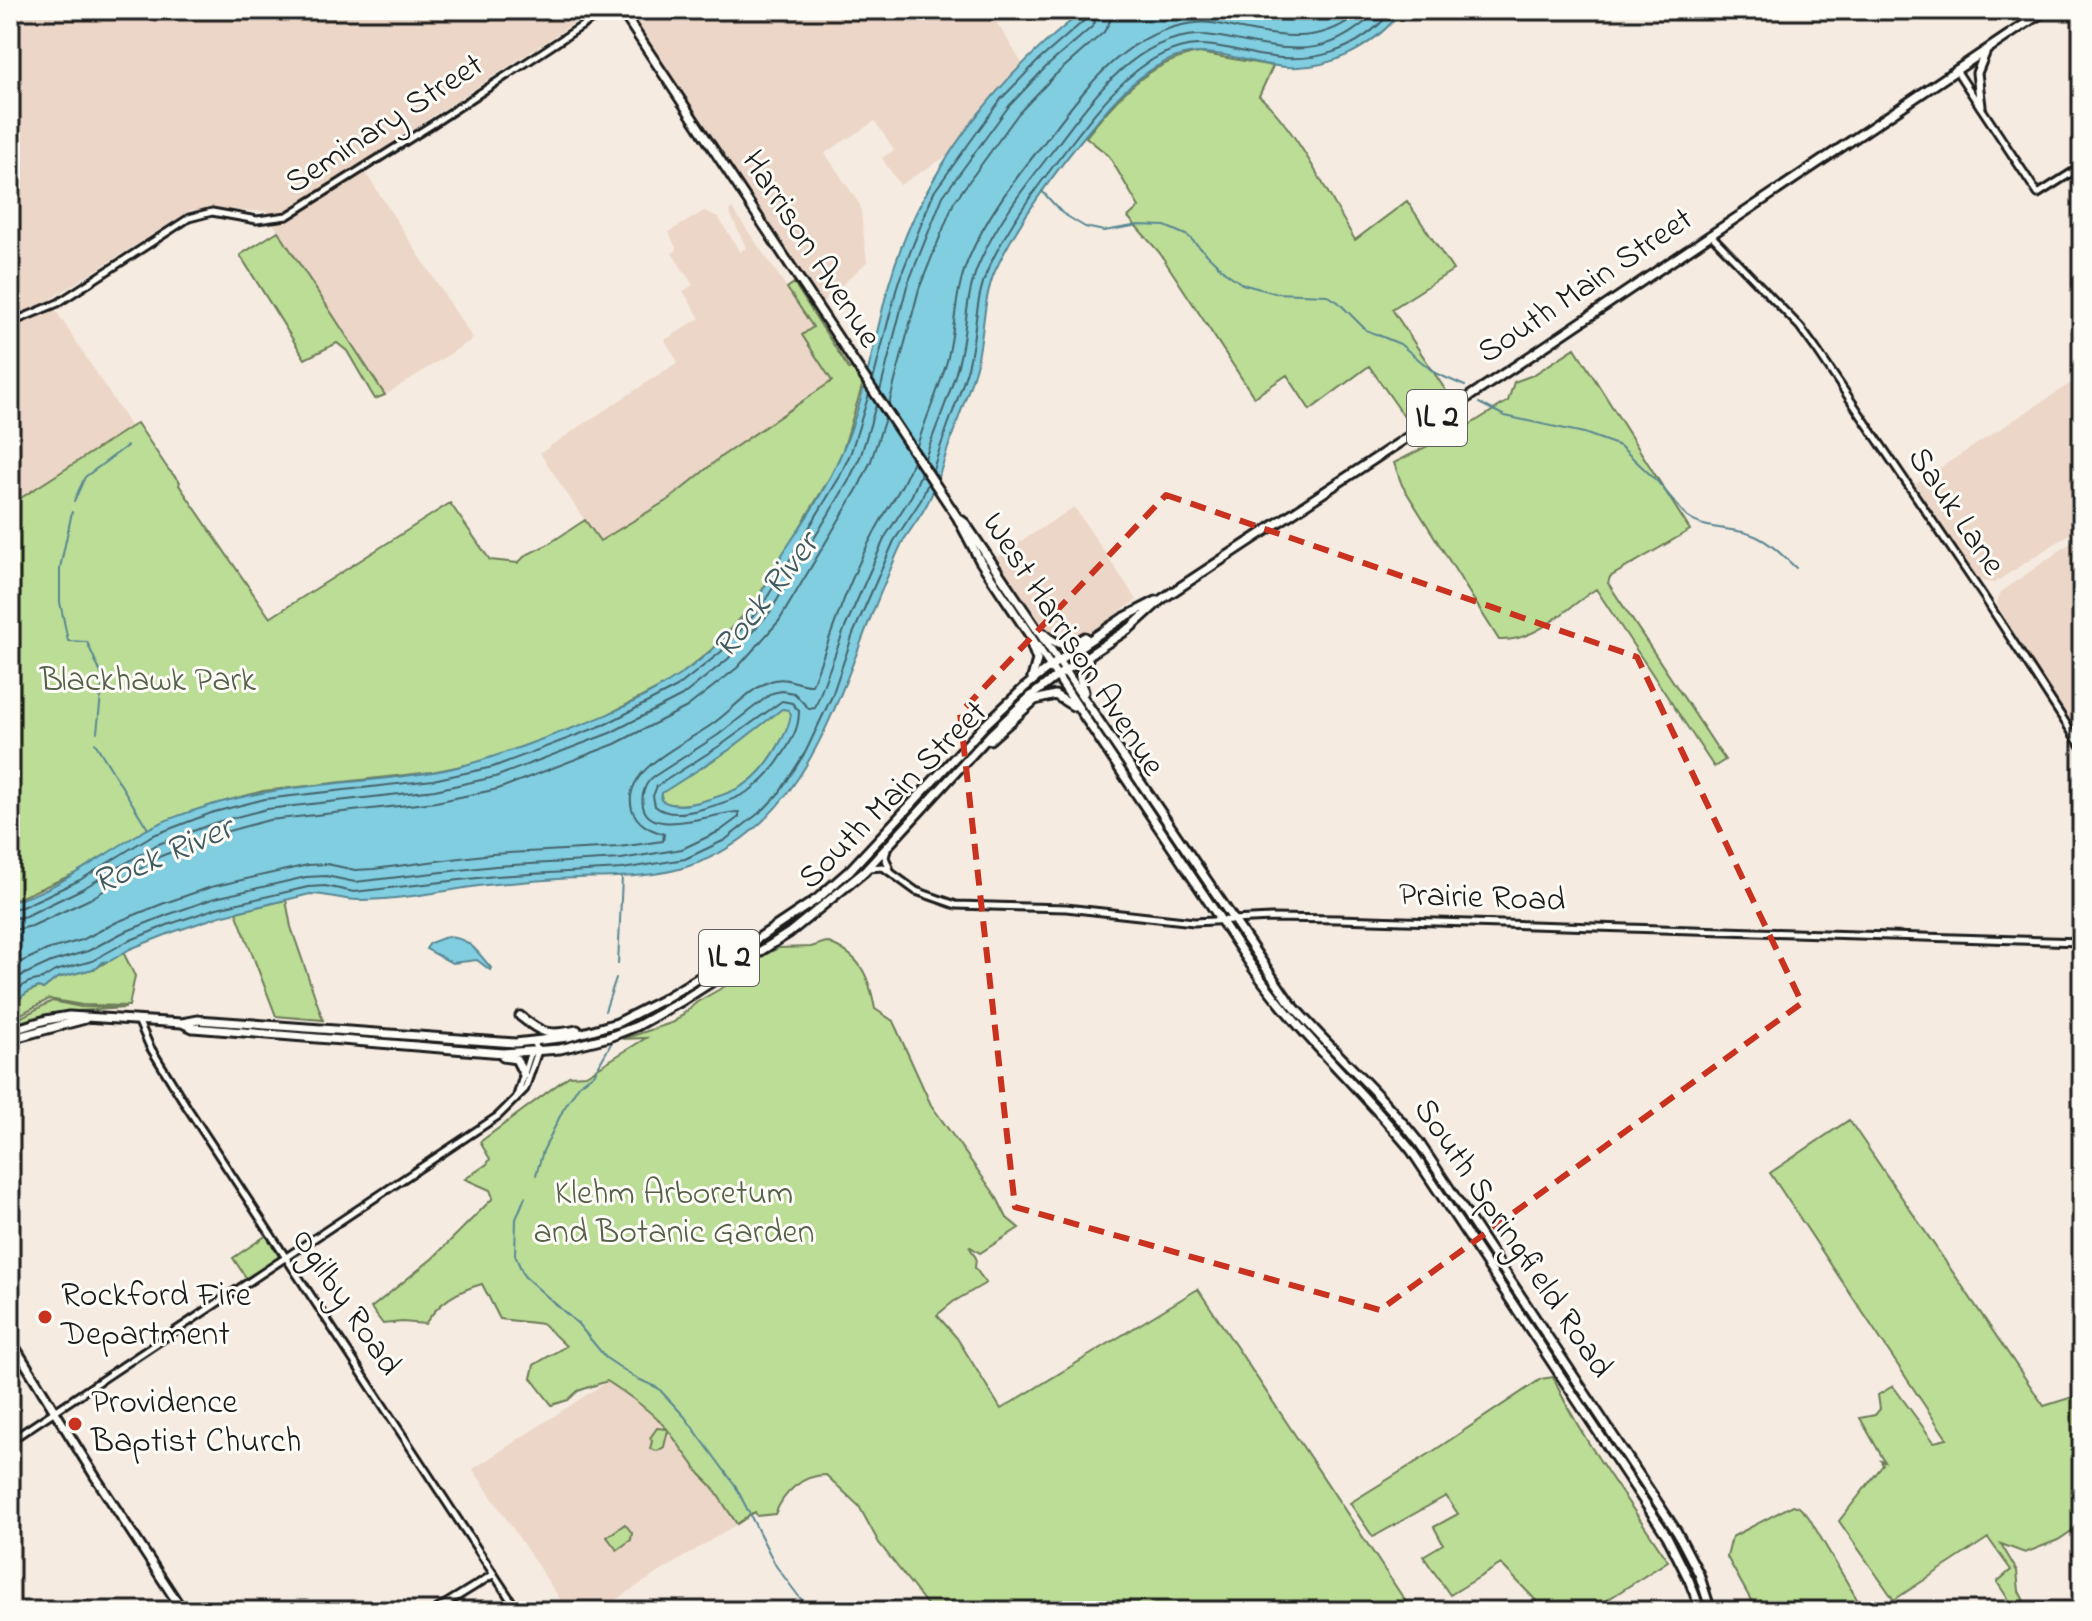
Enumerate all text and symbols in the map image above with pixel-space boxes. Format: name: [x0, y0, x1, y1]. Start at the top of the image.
street label: Seminary Street: [276, 42, 494, 208]
street label: Harrison Avenue: [727, 141, 893, 360]
street label: South Main Street: [1468, 196, 1704, 378]
road number: IL 2: [1407, 390, 1467, 446]
street label: Sauk Lane: [1893, 438, 2017, 587]
street label: West Harrison Avenue: [968, 503, 1177, 788]
water label: Rock River: [701, 519, 836, 672]
park label: Blackhawk Park: [39, 657, 256, 707]
street label: South Main Street: [788, 690, 1000, 902]
water label: Rock River: [85, 802, 245, 910]
street label: Prairie Road: [1398, 871, 1566, 927]
road number: IL 2: [699, 930, 759, 986]
street label: South Springfield Road: [1399, 1089, 1625, 1389]
park label: Klehm Arboretum and Botanic Garden: [534, 1170, 814, 1259]
street label: Ogilby Road: [277, 1219, 413, 1387]
place label: Rockford Fire Department: [60, 1272, 252, 1361]
marker: Rockford Fire Department: [36, 1308, 54, 1326]
place label: Providence Baptist Church: [90, 1379, 301, 1468]
marker: Providence Baptist Church: [66, 1415, 84, 1433]

